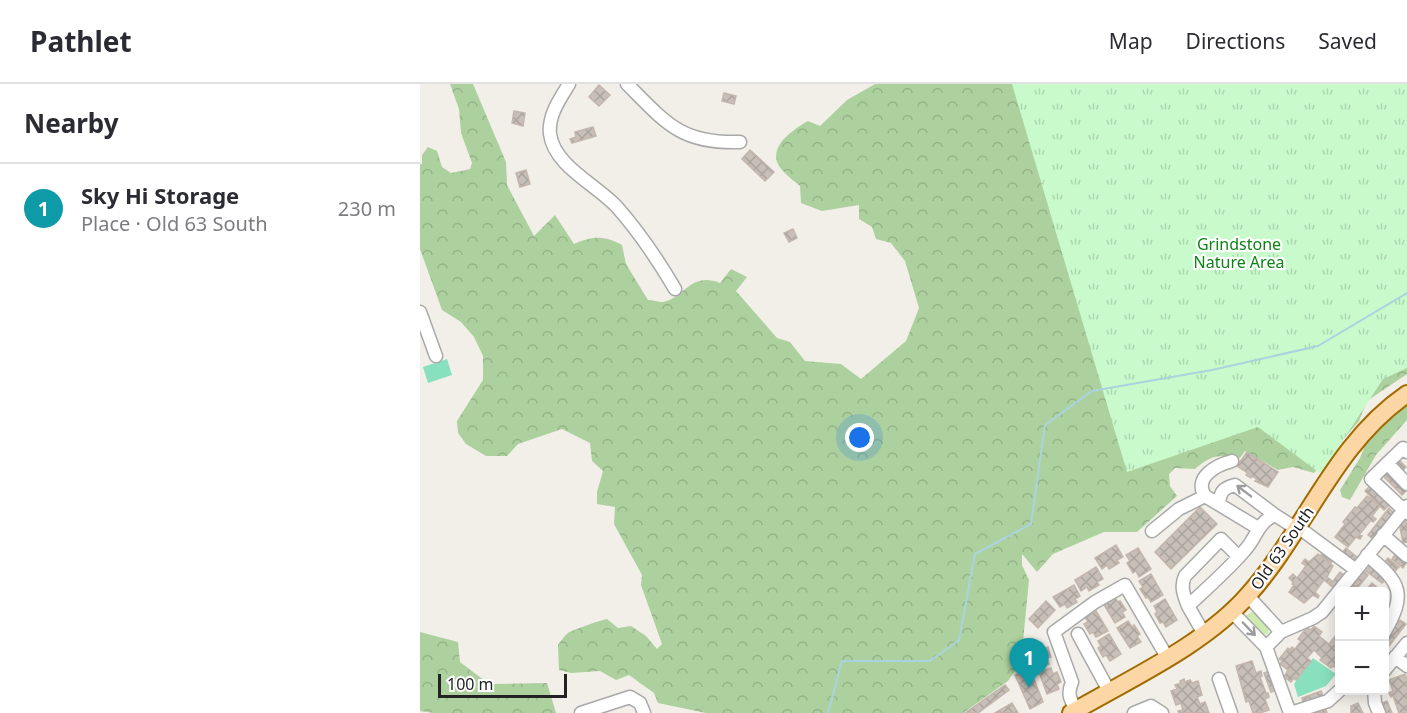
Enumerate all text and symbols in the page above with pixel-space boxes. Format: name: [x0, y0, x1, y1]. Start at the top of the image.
text: Pathlet: [30, 22, 132, 60]
text: Map: [1109, 27, 1153, 55]
text: Directions: [1186, 27, 1285, 55]
text: Saved: [1318, 27, 1377, 55]
text: Nearby: [24, 105, 119, 141]
text: Sky Hi Storage: [81, 180, 239, 210]
text: 1: [38, 195, 49, 222]
text: 230 m: [338, 195, 396, 222]
text: Place · Old 63 South: [81, 210, 268, 237]
park label: Grindstone Nature Area: [1194, 233, 1284, 273]
your location: [845, 423, 874, 452]
one-way arrow: [1236, 485, 1252, 498]
street label: Old 63 South: [1245, 502, 1319, 594]
map controls: [1335, 587, 1389, 695]
button: +: [1335, 587, 1389, 641]
one-way arrow: [1242, 622, 1256, 637]
pin: 1: [1010, 638, 1048, 688]
button: −: [1335, 641, 1389, 695]
scale bar: [438, 671, 567, 698]
text: 100 m: [447, 673, 494, 695]

